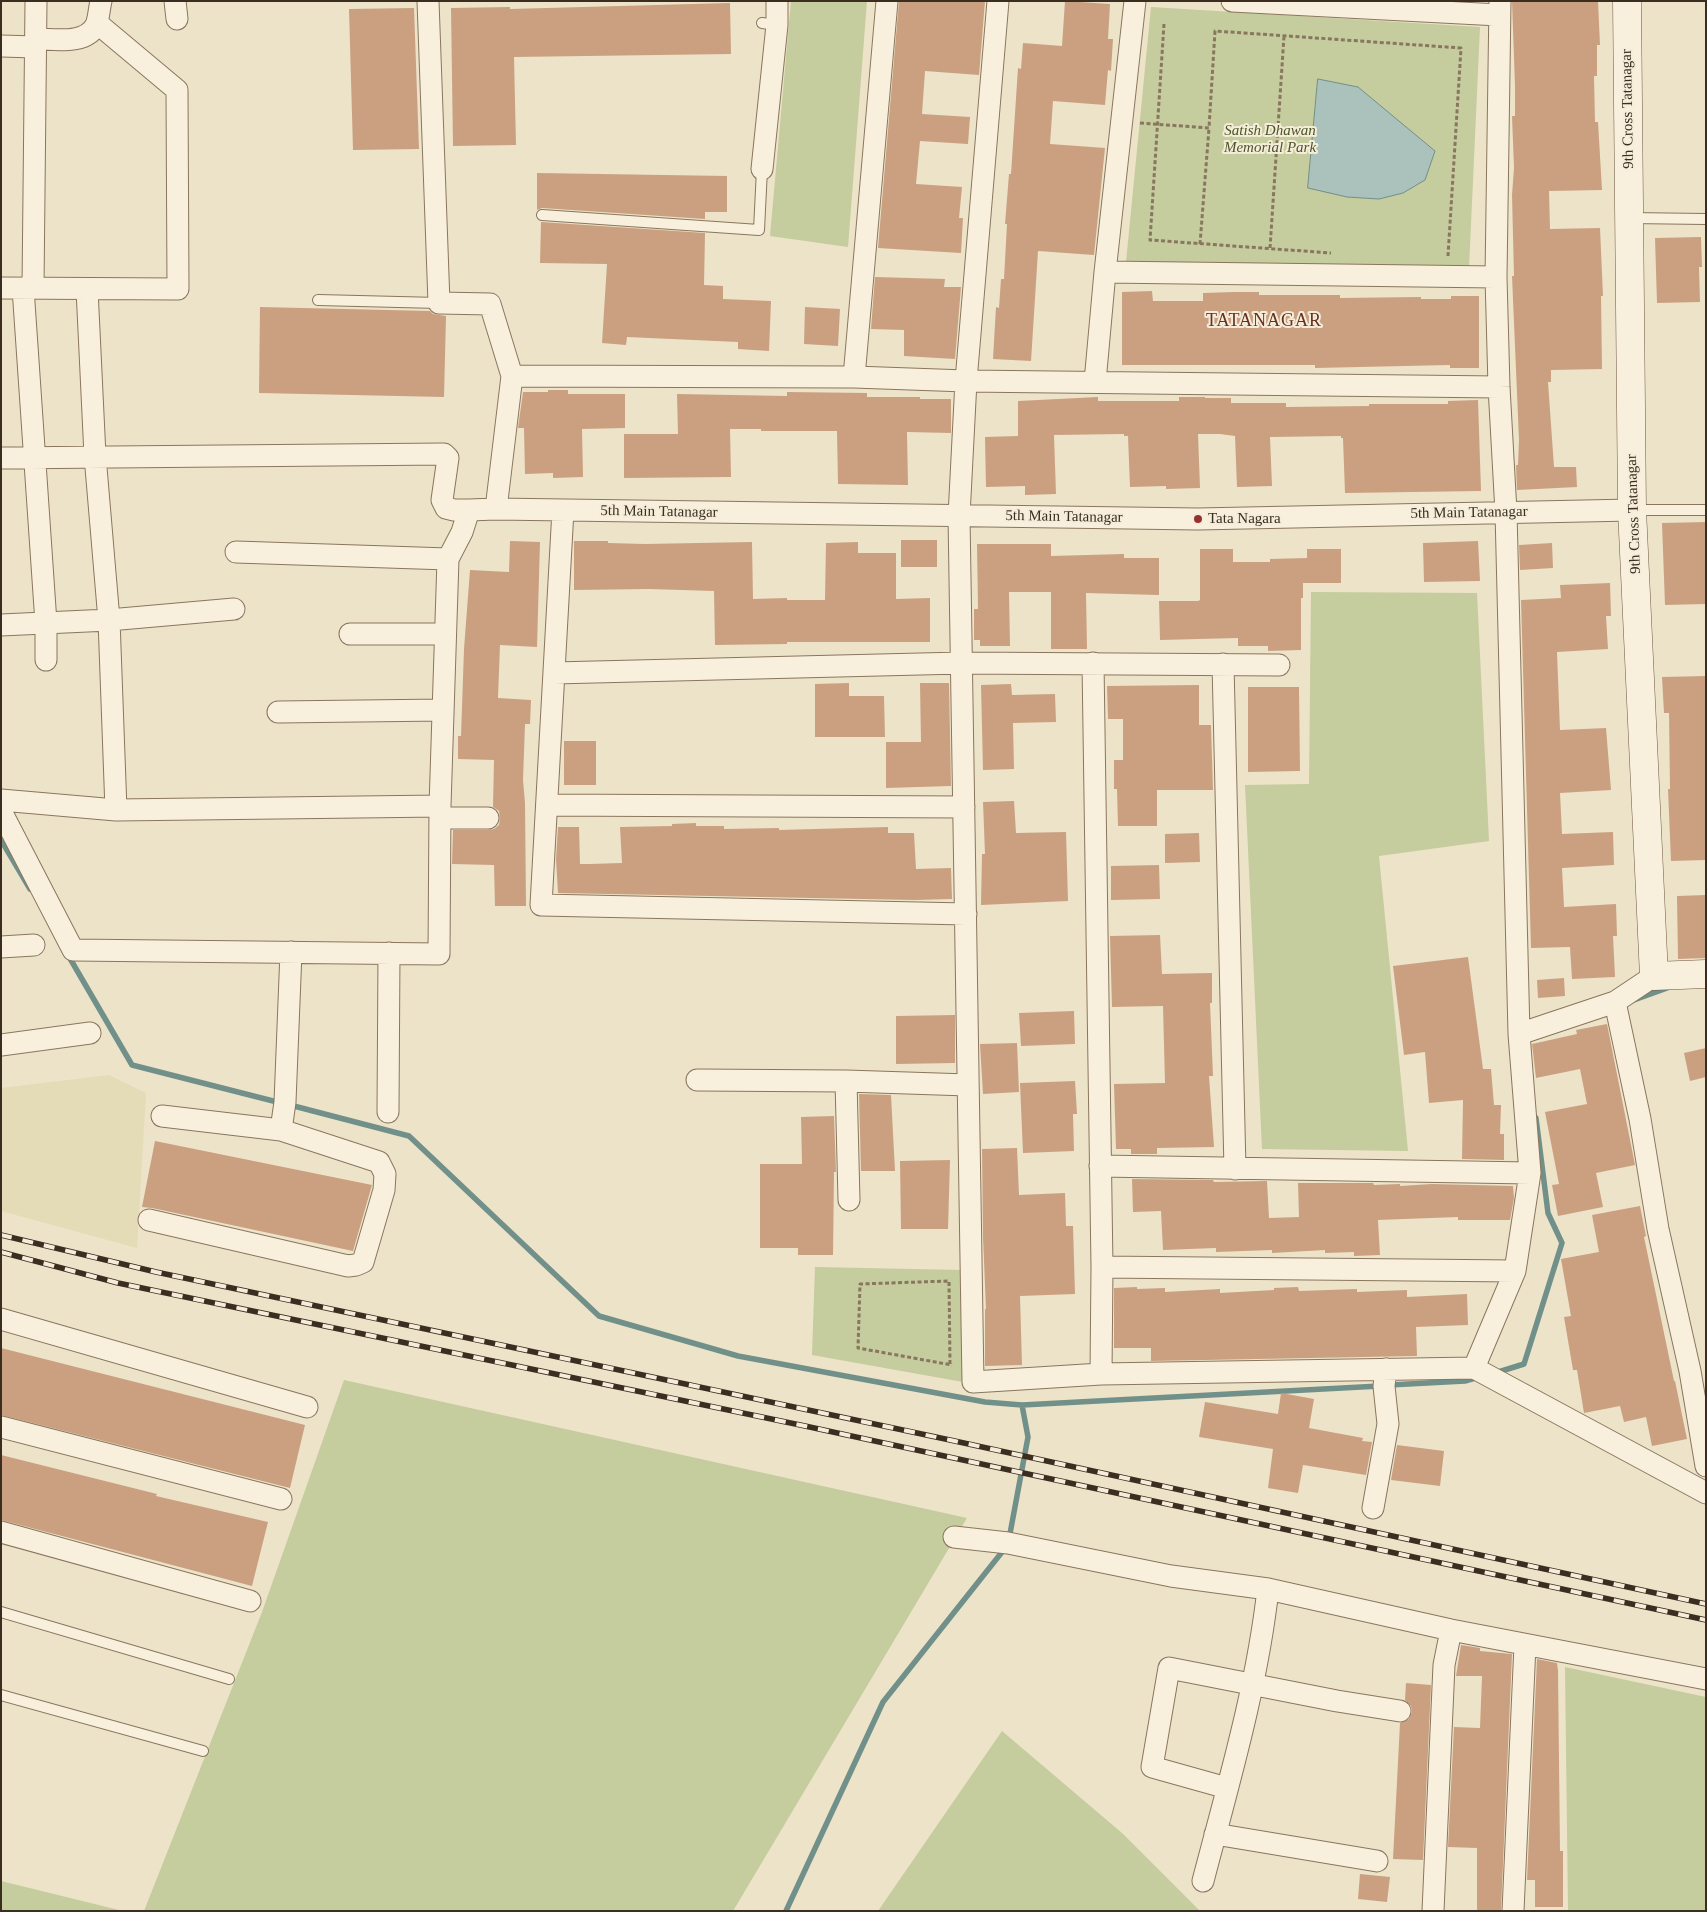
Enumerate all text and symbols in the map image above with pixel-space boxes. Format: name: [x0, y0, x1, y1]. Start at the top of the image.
street label: 9th Cross Tatanagar: [1618, 49, 1638, 169]
park label: Satish Dhawan Memorial Park: [1224, 122, 1316, 157]
district label: TATANAGAR: [1205, 310, 1323, 332]
street label: 9th Cross Tatanagar: [1623, 454, 1645, 574]
street label: 5th Main Tatanagar: [600, 502, 718, 522]
street label: 5th Main Tatanagar: [1410, 503, 1528, 523]
street label: 5th Main Tatanagar: [1005, 507, 1123, 527]
place label: Tata Nagara: [1208, 510, 1281, 528]
marker: Tata Nagara: [1192, 513, 1204, 525]

